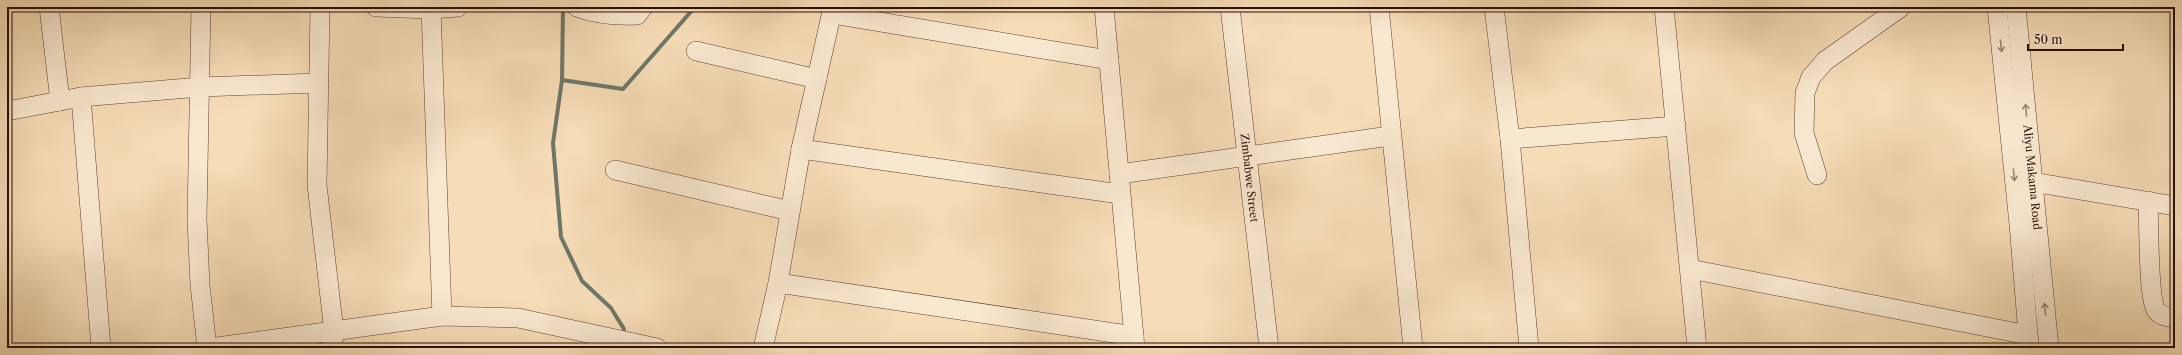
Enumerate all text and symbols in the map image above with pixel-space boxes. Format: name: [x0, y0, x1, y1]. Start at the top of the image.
scale bar: [2028, 26, 2123, 52]
text: 50 m: [2034, 32, 2063, 47]
one-way arrow: [1997, 39, 2005, 52]
one-way arrow: [2022, 104, 2030, 117]
street label: Aliyu Makama Road: [2020, 123, 2045, 231]
street label: Zimbabwe Street: [1238, 133, 1262, 223]
one-way arrow: [2011, 168, 2018, 181]
one-way arrow: [2041, 303, 2049, 316]

